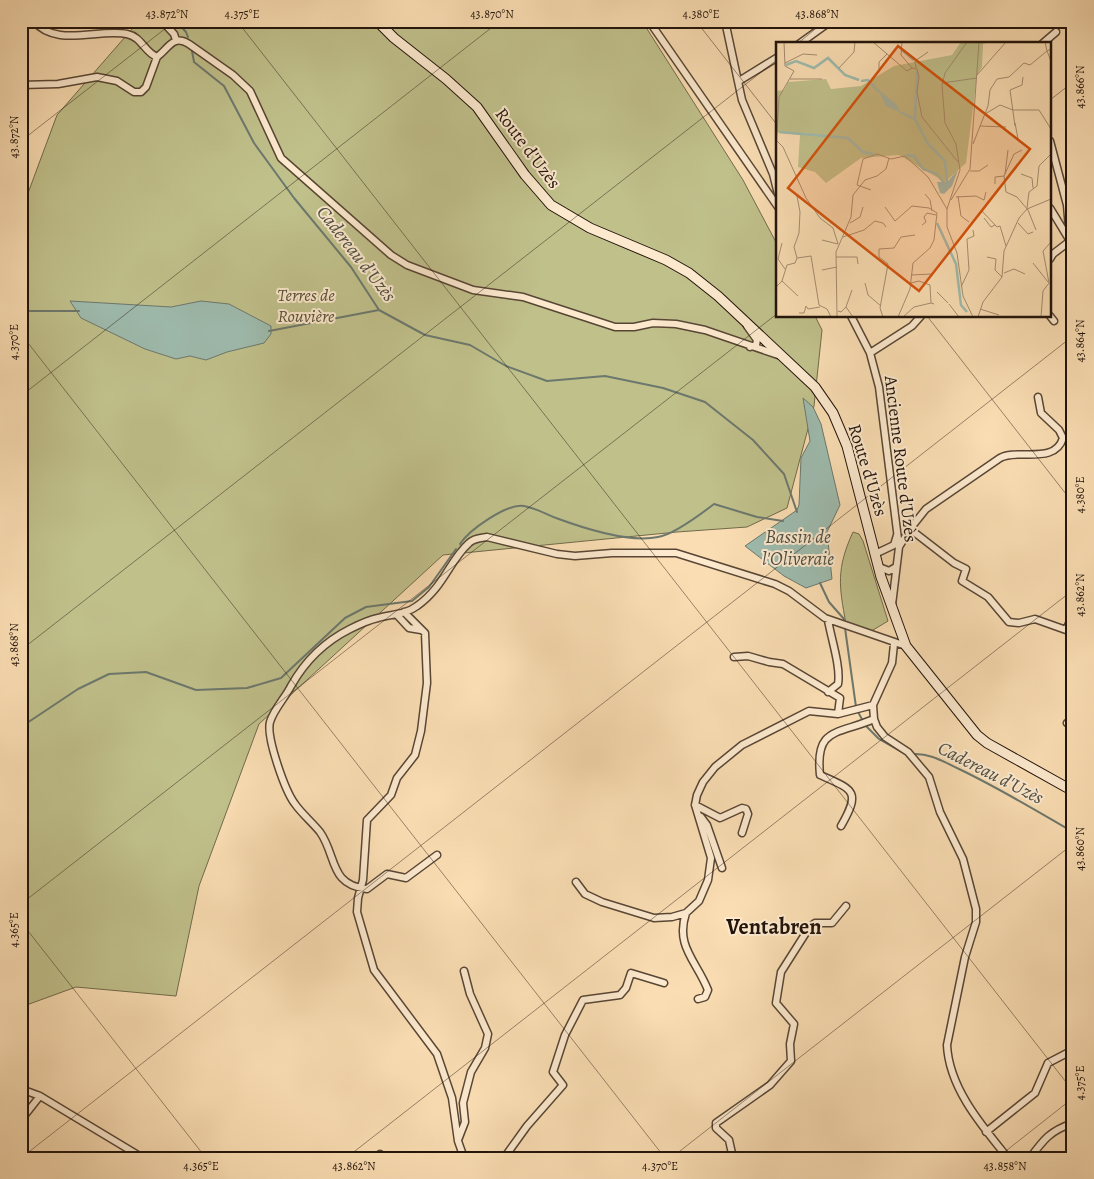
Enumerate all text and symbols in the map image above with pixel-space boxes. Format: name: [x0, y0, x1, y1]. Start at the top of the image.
text: 43.872°N: [146, 6, 189, 22]
text: 4.375°E: [224, 6, 260, 22]
text: 43.870°N: [470, 6, 514, 22]
text: 4.380°E: [682, 6, 720, 22]
text: 43.868°N: [795, 6, 839, 22]
inset map: [776, 42, 1052, 318]
text: 43.866°N: [1072, 65, 1088, 109]
street label: Route d'Uzès: [490, 103, 566, 193]
text: 43.872°N: [6, 115, 22, 158]
water label: Cadereau d'Uzès: [310, 200, 402, 307]
park label: Terres de Rouvière: [277, 283, 335, 328]
text: 43.864°N: [1072, 319, 1088, 363]
text: 4.370°E: [6, 324, 22, 360]
street label: Ancienne Route d'Uzès: [879, 373, 923, 544]
street label: Route d'Uzès: [843, 421, 893, 519]
text: 4.380°E: [1072, 476, 1088, 514]
water label: Bassin de l'Oliveraie: [762, 524, 834, 572]
text: 43.862°N: [1072, 573, 1088, 617]
text: 43.868°N: [6, 623, 22, 667]
water label: Cadereau d'Uzès: [933, 735, 1048, 811]
text: 43.860°N: [1072, 827, 1088, 871]
text: 4.365°E: [6, 912, 22, 948]
district label: Ventabren: [725, 912, 822, 942]
text: 4.375°E: [1072, 1065, 1088, 1101]
text: 4.365°E: [183, 1158, 219, 1174]
text: 43.862°N: [332, 1158, 376, 1174]
text: 4.370°E: [642, 1158, 678, 1174]
text: 43.858°N: [983, 1158, 1027, 1174]

